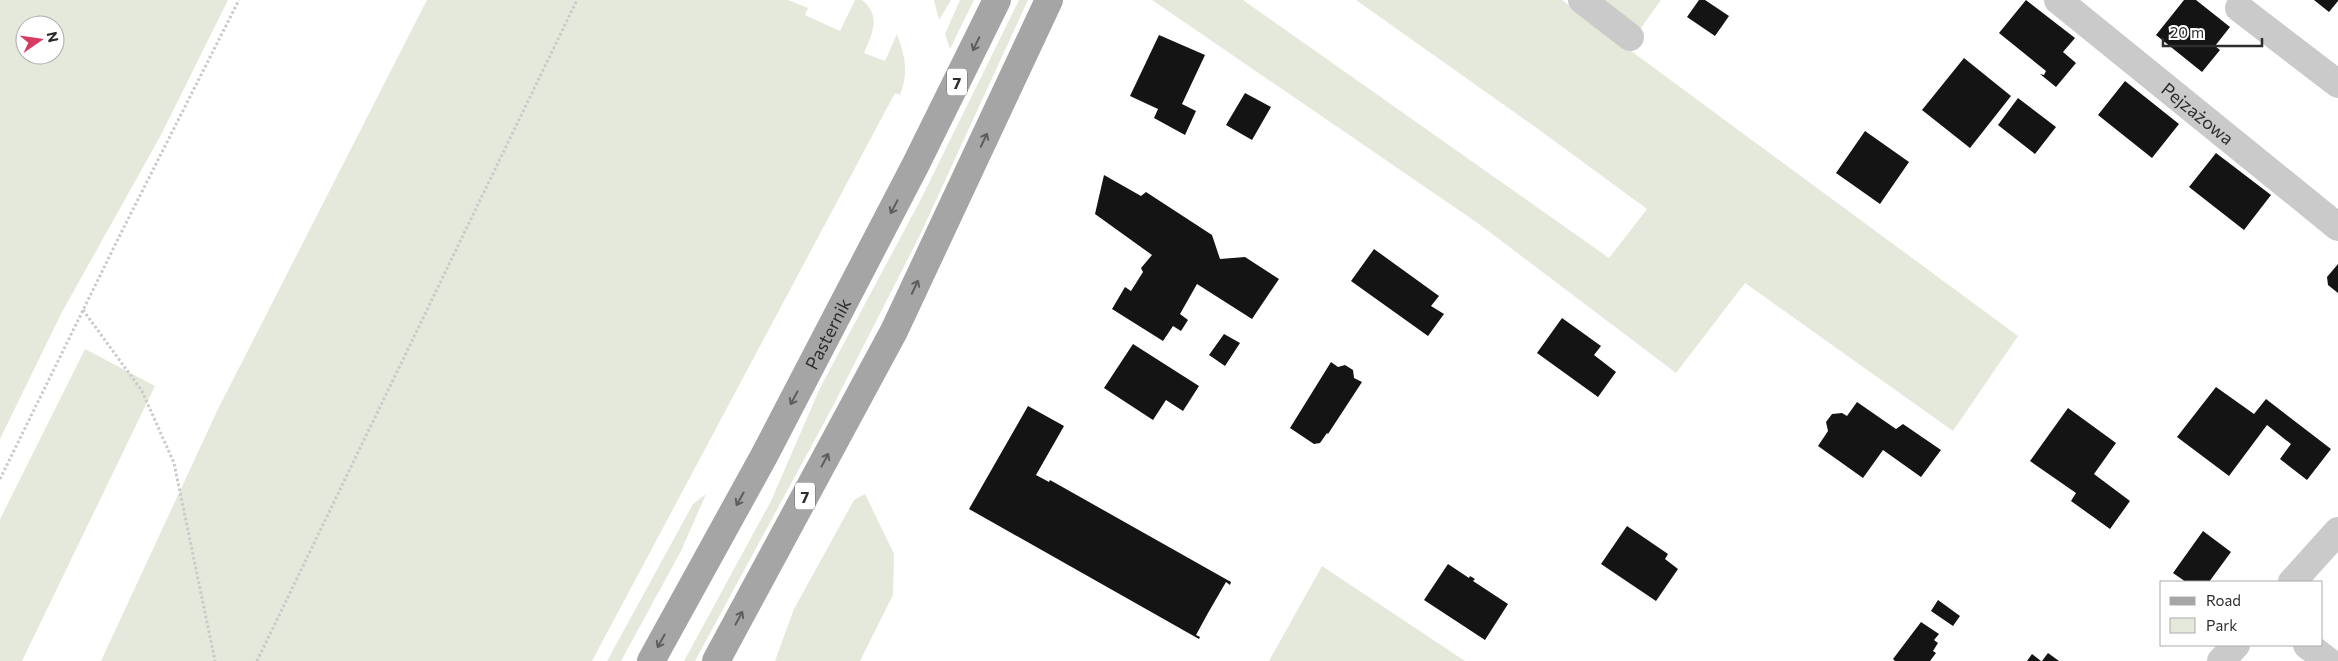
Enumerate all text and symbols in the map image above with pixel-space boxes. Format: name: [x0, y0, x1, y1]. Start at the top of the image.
north arrow: [15, 15, 65, 65]
scale bar: [2163, 15, 2262, 47]
text: 20 m: [2170, 23, 2204, 41]
text: N: [44, 30, 63, 44]
one-way arrow: [971, 36, 980, 51]
road number: 7: [947, 68, 967, 95]
street label: Pejzażowa: [2157, 78, 2238, 149]
one-way arrow: [980, 133, 989, 148]
one-way arrow: [889, 200, 899, 215]
one-way arrow: [911, 280, 920, 295]
street label: Pasternik: [800, 294, 855, 373]
one-way arrow: [789, 390, 798, 405]
one-way arrow: [820, 452, 830, 467]
road number: 7: [795, 482, 815, 510]
one-way arrow: [735, 491, 744, 506]
legend: [2160, 581, 2323, 646]
text: Road: [2206, 591, 2241, 609]
one-way arrow: [735, 611, 744, 626]
text: Park: [2206, 616, 2237, 634]
one-way arrow: [656, 634, 666, 648]

